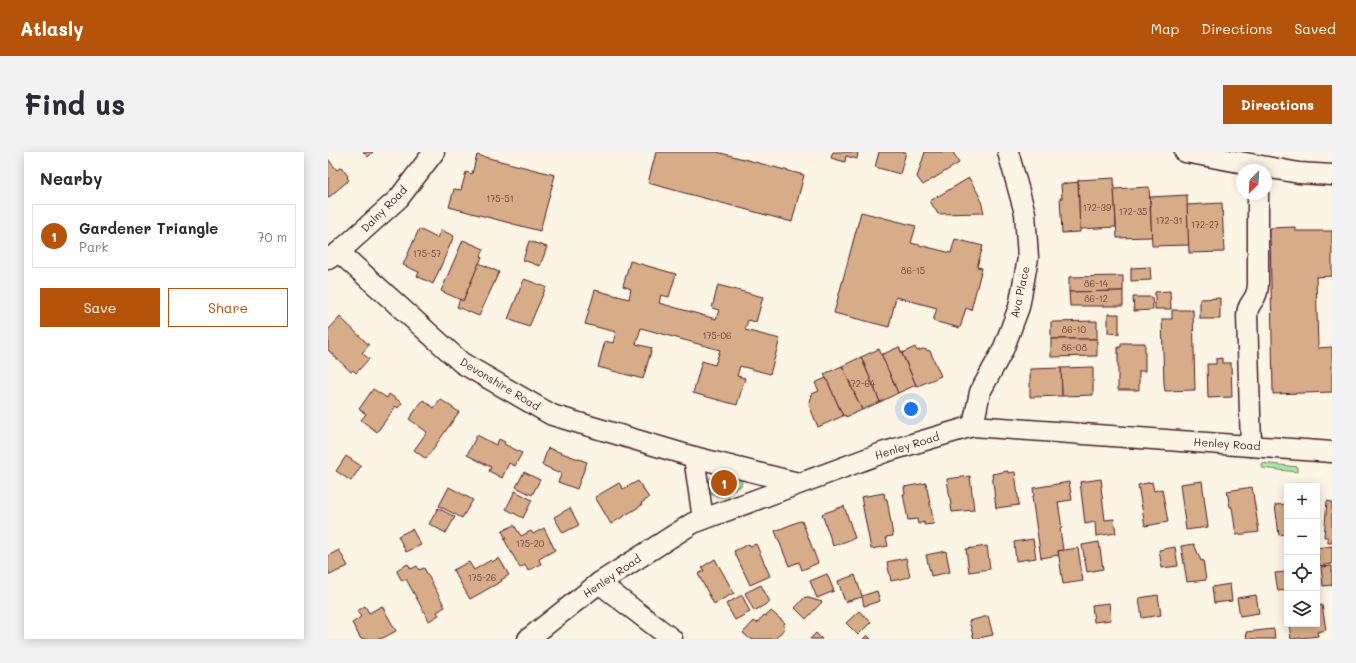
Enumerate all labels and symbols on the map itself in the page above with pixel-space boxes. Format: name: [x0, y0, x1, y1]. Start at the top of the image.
north arrow: [1236, 164, 1272, 200]
street label: Dalny Road: [357, 182, 410, 235]
house number: 175-51: [486, 193, 514, 204]
house number: 172-39: [1083, 202, 1112, 213]
house number: 172-35: [1119, 206, 1147, 217]
house number: 172-31: [1155, 215, 1183, 226]
house number: 172-27: [1191, 219, 1219, 230]
house number: 175-57: [413, 248, 441, 259]
house number: 86-15: [901, 265, 925, 276]
street label: Ava Place: [1006, 265, 1033, 319]
house number: 86-14: [1084, 278, 1109, 289]
house number: 86-12: [1084, 293, 1108, 304]
house number: 86-10: [1062, 324, 1087, 335]
house number: 175-06: [702, 330, 732, 341]
house number: 86-08: [1061, 342, 1087, 353]
street label: Devonshire Road: [457, 354, 543, 413]
house number: 172-64: [847, 378, 876, 389]
your location: [901, 399, 921, 419]
street label: Henley Road: [873, 429, 941, 462]
street label: Henley Road: [1193, 434, 1261, 453]
pin: 1: [711, 468, 737, 498]
house number: 175-20: [516, 538, 545, 549]
street label: Henley Road: [580, 551, 644, 601]
house number: 175-26: [468, 572, 496, 583]

